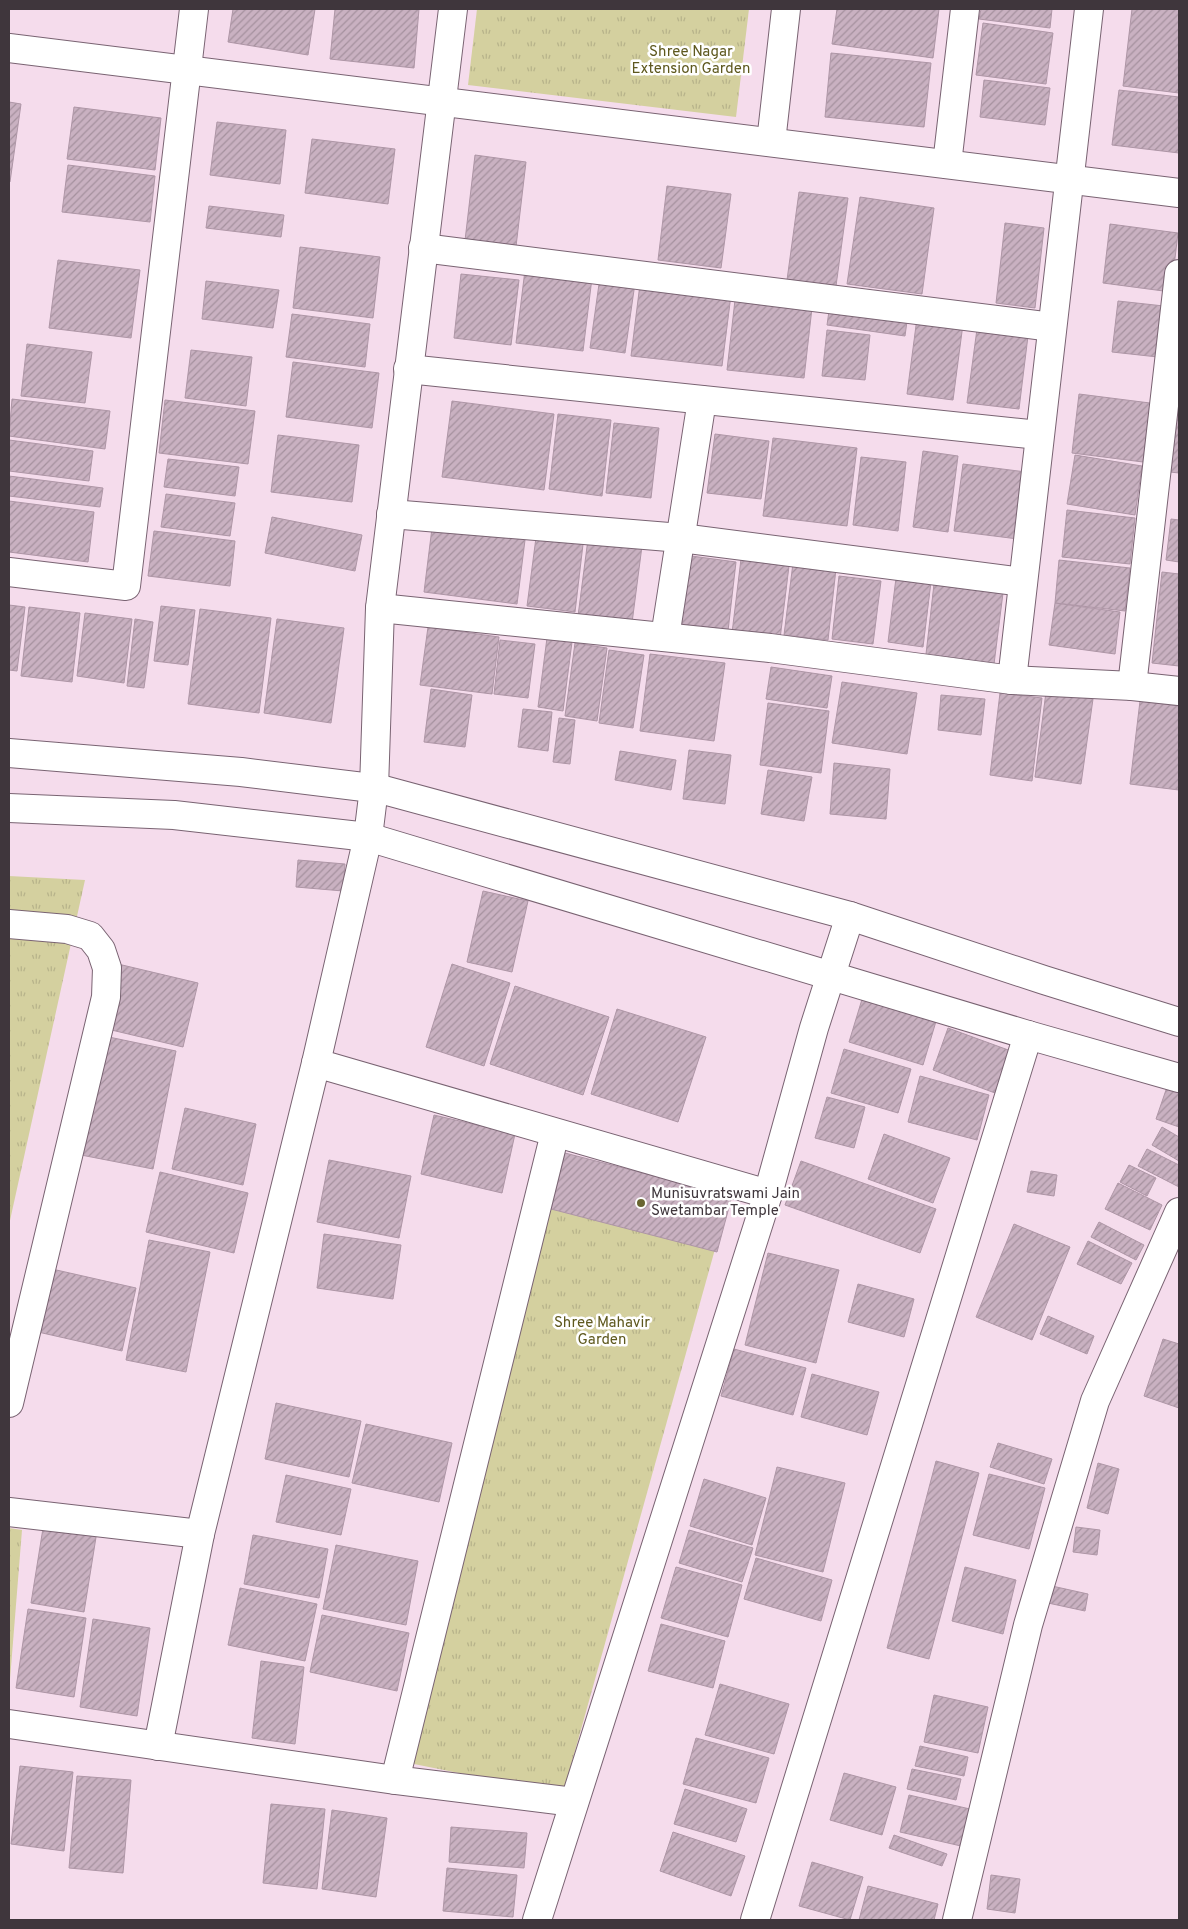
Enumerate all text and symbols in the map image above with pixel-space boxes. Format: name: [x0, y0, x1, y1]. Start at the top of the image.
park label: Shree Nagar Extension Garden: [632, 43, 750, 79]
place label: Munisuvratswami Jain Swetambar Temple: [651, 1185, 800, 1221]
marker: Munisuvratswami Jain Swetambar Temple: [635, 1197, 647, 1209]
park label: Shree Mahavir Garden: [554, 1314, 650, 1350]

